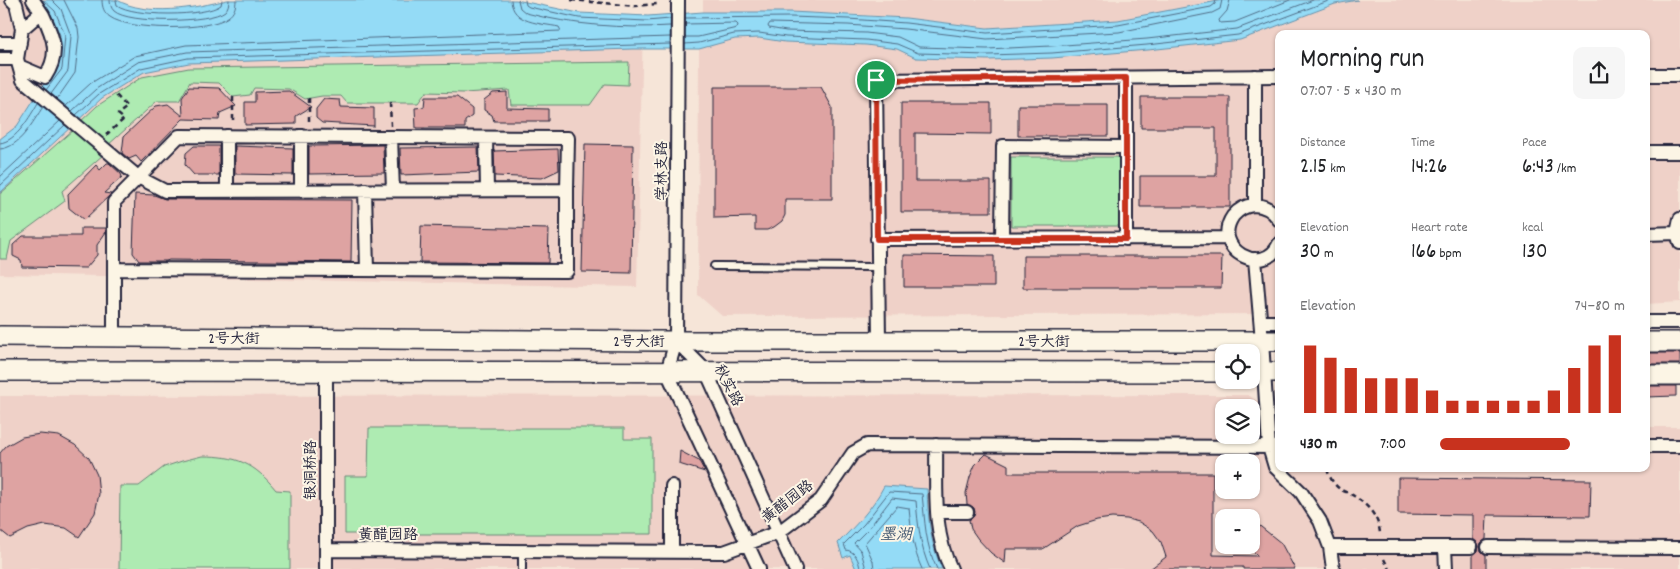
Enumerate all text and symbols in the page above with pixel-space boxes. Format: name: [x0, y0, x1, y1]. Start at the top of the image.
text: Morning run: [1300, 41, 1424, 81]
button: share: [1573, 47, 1625, 99]
pin: [855, 59, 897, 101]
icon: arrive: [862, 66, 890, 94]
text: 07:07 · 5 × 430 m: [1300, 80, 1401, 103]
text: Distance: [1300, 133, 1346, 153]
text: Time: [1411, 133, 1435, 153]
text: Pace: [1522, 133, 1547, 153]
street label: 学林支路: [652, 141, 674, 201]
text: 2.15: [1300, 153, 1327, 183]
text: 14:26: [1411, 153, 1447, 183]
text: 6:43: [1522, 153, 1554, 183]
text: km: [1327, 159, 1346, 179]
text: /km: [1554, 159, 1576, 179]
text: Elevation: [1300, 218, 1349, 238]
text: Heart rate: [1411, 218, 1468, 238]
text: kcal: [1522, 218, 1543, 238]
text: 30: [1300, 238, 1321, 268]
text: 166: [1411, 238, 1436, 268]
text: 130: [1522, 238, 1547, 268]
text: m: [1321, 244, 1334, 264]
text: bpm: [1436, 244, 1462, 264]
text: Elevation: [1300, 295, 1356, 318]
text: 74–80 m: [1575, 295, 1625, 318]
street label: 2号大街: [208, 329, 260, 351]
street label: 2号大街: [613, 332, 665, 354]
street label: 2号大街: [1018, 332, 1070, 354]
map controls: [1215, 344, 1260, 554]
button: locate: [1215, 344, 1260, 389]
street label: 秋实路: [707, 361, 747, 411]
button: layers: [1215, 399, 1260, 444]
text: 430 m: [1300, 433, 1337, 456]
text: 7:00: [1380, 433, 1406, 456]
street label: 银洞桥路: [301, 440, 323, 500]
button: +: [1215, 454, 1260, 499]
street label: 黄醋园路: [758, 476, 819, 529]
button: −: [1215, 509, 1260, 554]
water label: 墨湖: [880, 524, 914, 547]
street label: 黄醋园路: [358, 525, 418, 547]

